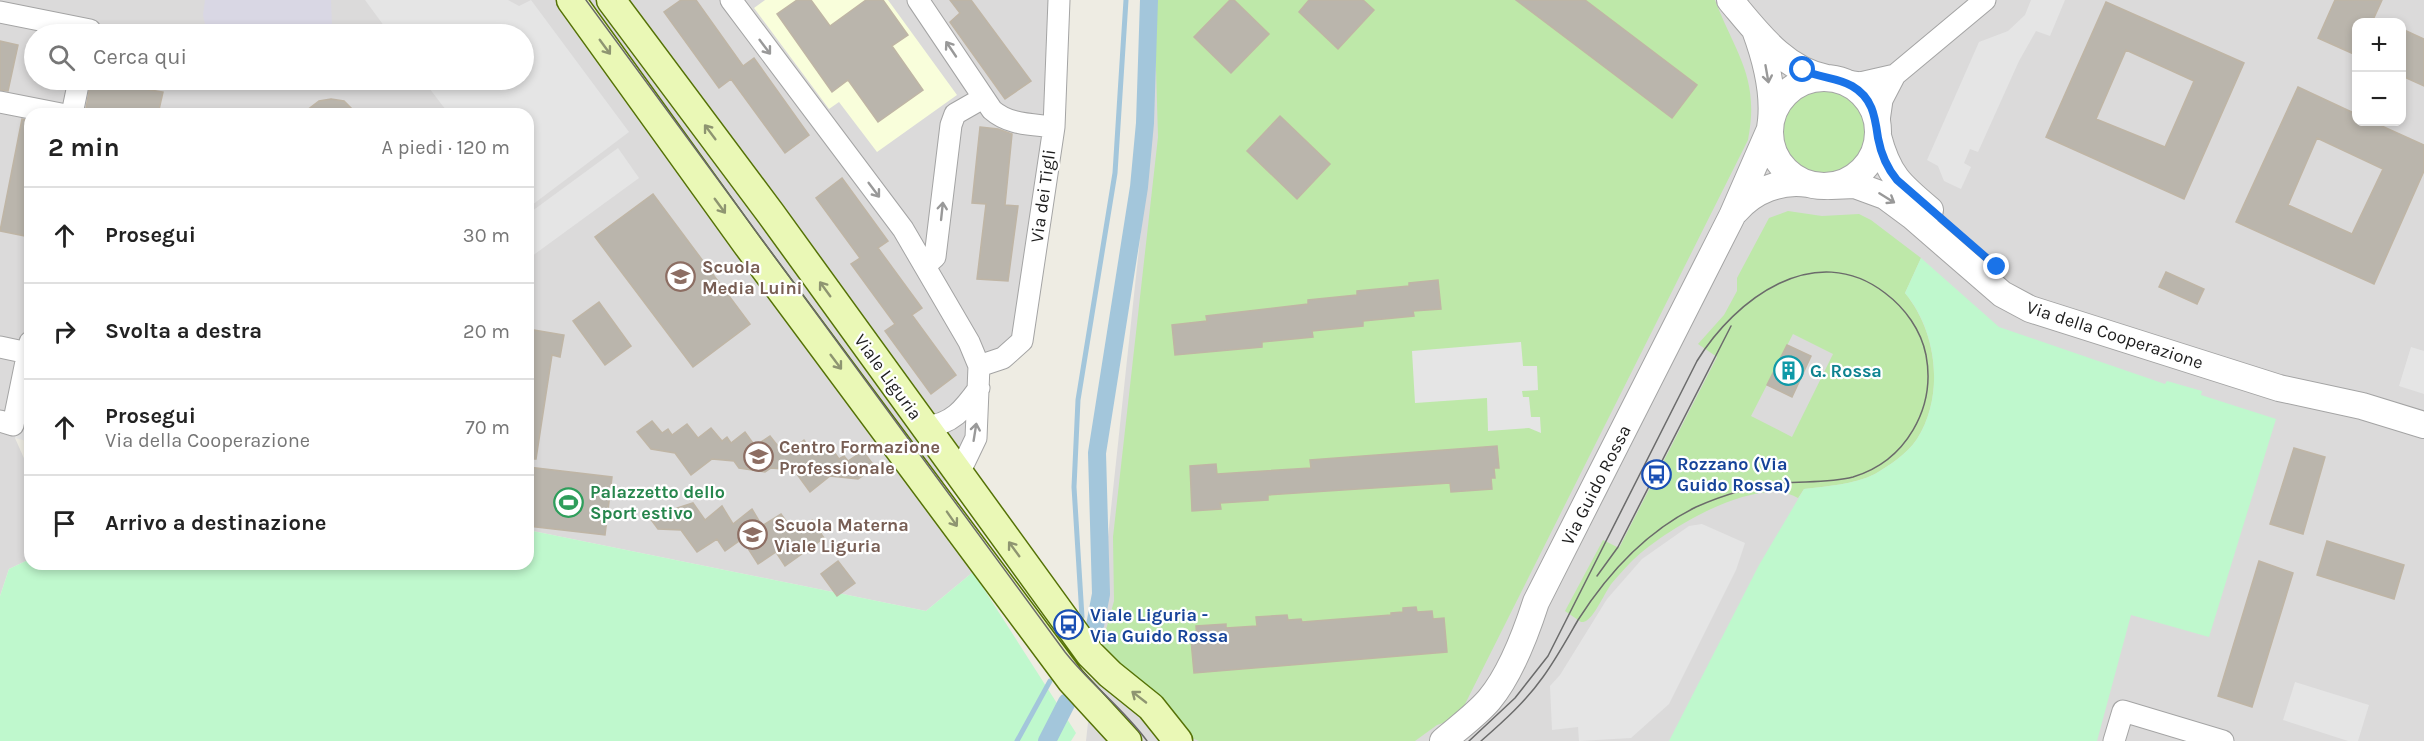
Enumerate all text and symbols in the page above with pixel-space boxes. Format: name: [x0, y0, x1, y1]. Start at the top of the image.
map controls: [2352, 18, 2406, 126]
button: +: [2352, 18, 2406, 72]
search box: [24, 24, 534, 90]
one-way arrow: [599, 39, 611, 55]
one-way arrow: [759, 39, 772, 55]
icon: search: [45, 41, 78, 74]
one-way arrow: [944, 41, 956, 58]
text: Cerca qui: [93, 44, 187, 70]
route start: [1789, 56, 1815, 82]
one-way arrow: [1762, 64, 1773, 83]
button: −: [2352, 72, 2406, 126]
one-way arrow: [703, 124, 716, 140]
text: 2 min: [48, 132, 120, 163]
text: A piedi · 120 m: [381, 136, 510, 159]
street label: Via dei Tigli: [1026, 148, 1060, 244]
one-way arrow: [868, 181, 880, 197]
one-way arrow: [1878, 191, 1895, 204]
one-way arrow: [713, 197, 726, 213]
one-way arrow: [937, 202, 948, 222]
icon: ahead: [48, 219, 81, 252]
text: Prosegui: [105, 222, 196, 248]
text: 30 m: [463, 224, 510, 247]
route end: [1983, 253, 2009, 279]
place label: Scuola Media Luini: [702, 256, 803, 299]
school or university icon: Scuola Media Luini: [665, 261, 697, 293]
one-way arrow: [819, 281, 831, 297]
street label: Via della Cooperazione: [2024, 296, 2206, 374]
icon: right: [48, 315, 81, 348]
text: Svolta a destra: [105, 318, 262, 344]
text: 20 m: [463, 320, 510, 343]
street label: Viale Liguria: [850, 330, 926, 424]
one-way arrow: [829, 354, 842, 370]
building icon: G. Rossa: [1773, 355, 1805, 387]
place label: G. Rossa: [1810, 360, 1882, 382]
text: Prosegui: [105, 403, 196, 429]
icon: ahead: [48, 411, 81, 444]
text: 70 m: [465, 416, 510, 439]
street label: Via Guido Rossa: [1556, 421, 1636, 549]
one-way arrow: [970, 423, 981, 442]
text: Via della Cooperazione: [105, 429, 310, 452]
place label: Centro Formazione Professionale: [779, 436, 940, 479]
school or university icon: Centro Formazione Professionale: [742, 441, 774, 473]
place label: Rozzano (Via Guido Rossa): [1677, 453, 1791, 496]
bus stop icon: Rozzano (Via Guido Rossa): [1640, 458, 1672, 490]
place label: Palazzetto dello Sport estivo: [590, 481, 725, 524]
sports icon: Palazzetto dello Sport estivo: [553, 486, 585, 518]
icon: arrive: [48, 507, 81, 540]
text: Arrivo a destinazione: [105, 510, 326, 536]
one-way arrow: [946, 510, 958, 526]
place label: Scuola Materna Viale Liguria: [774, 514, 909, 557]
school or university icon: Scuola Materna Viale Liguria: [737, 519, 769, 551]
one-way arrow: [1008, 542, 1020, 558]
place label: Viale Liguria - Via Guido Rossa: [1090, 604, 1228, 647]
bus stop icon: Viale Liguria - Via Guido Rossa: [1053, 609, 1085, 641]
one-way arrow: [1132, 691, 1148, 704]

